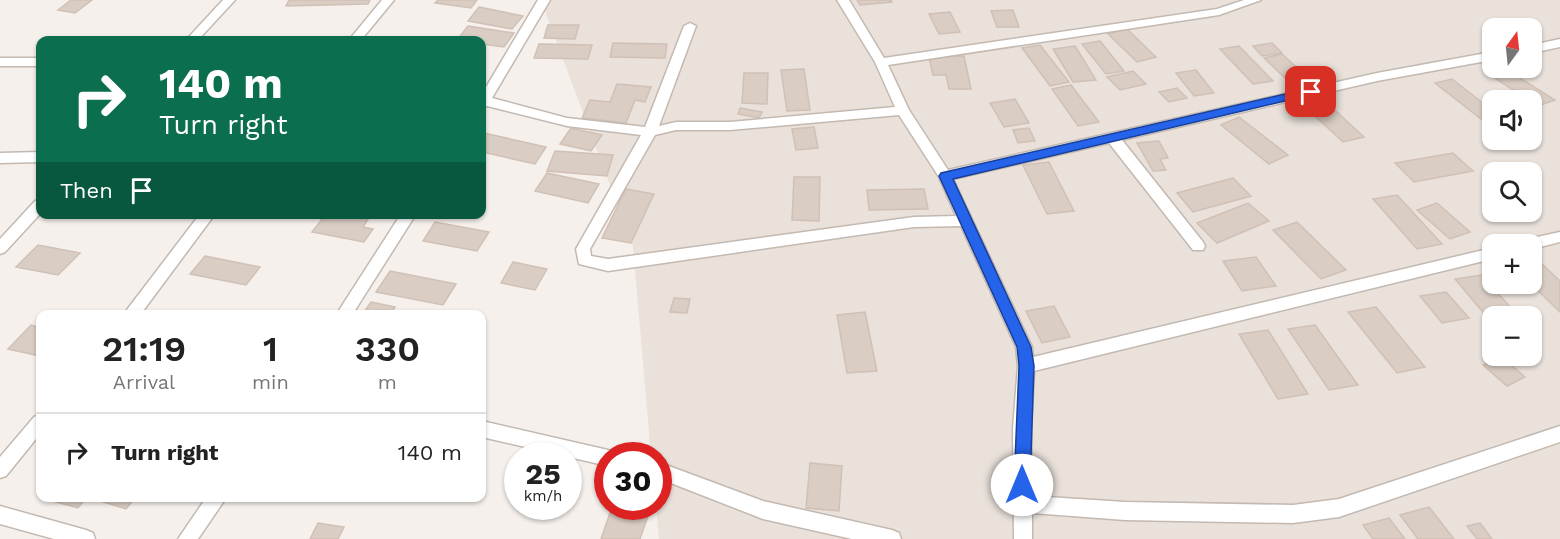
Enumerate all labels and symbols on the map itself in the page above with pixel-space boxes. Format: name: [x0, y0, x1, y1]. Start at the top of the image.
north arrow: [1482, 18, 1542, 78]
pin: [1285, 66, 1336, 117]
speed limit sign: 30: [594, 442, 672, 520]
position arrow: [990, 453, 1054, 517]

